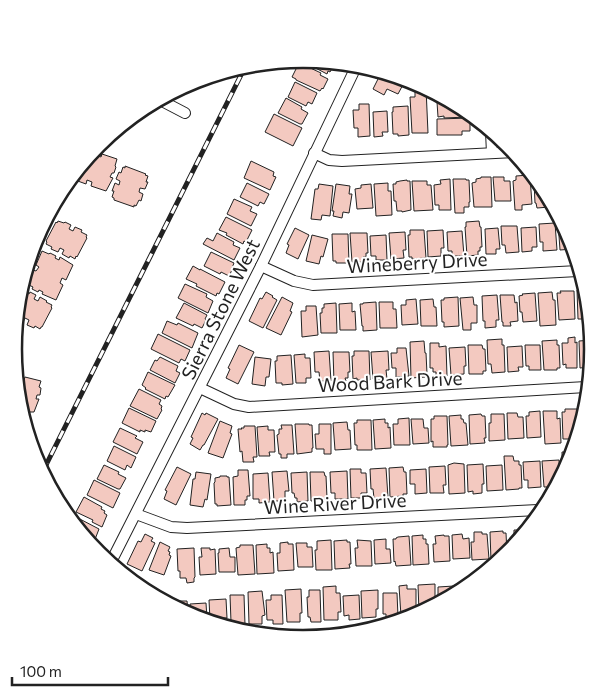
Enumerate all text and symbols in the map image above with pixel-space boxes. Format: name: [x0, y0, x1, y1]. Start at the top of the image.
street label: Sierra Stone West: [176, 235, 264, 383]
street label: Wineberry Drive: [346, 247, 488, 277]
street label: Wood Bark Drive: [317, 366, 463, 396]
street label: Wine River Drive: [263, 488, 407, 518]
scale bar: [12, 654, 169, 686]
text: 100 m: [20, 662, 62, 680]

